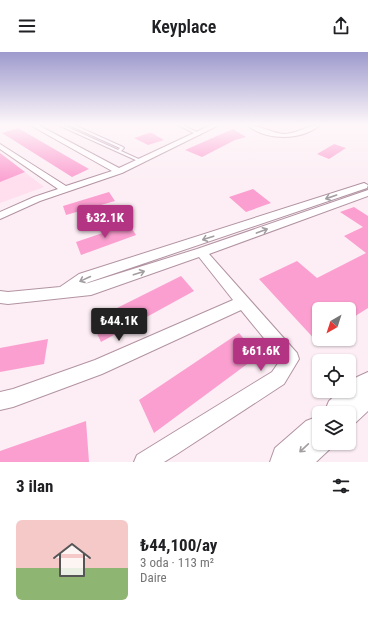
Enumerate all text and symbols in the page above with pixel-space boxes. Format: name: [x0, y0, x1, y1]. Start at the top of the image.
icon: menu: [16, 15, 38, 37]
icon: share: [330, 15, 352, 37]
text: Keyplace: [152, 16, 216, 37]
one-way arrow: [325, 193, 337, 201]
pin: ₺32.1K: [72, 205, 138, 239]
text: ₺32.1K: [86, 210, 124, 225]
one-way arrow: [255, 226, 267, 234]
one-way arrow: [201, 235, 214, 242]
one-way arrow: [132, 269, 145, 276]
one-way arrow: [79, 276, 91, 283]
north arrow: [312, 302, 356, 346]
map controls: [312, 302, 356, 450]
pin: ₺44.1K: [86, 308, 152, 342]
text: ₺44.1K: [100, 313, 138, 328]
pin: ₺61.6K: [228, 338, 294, 372]
text: ₺61.6K: [242, 343, 280, 358]
button: locate: [312, 354, 356, 398]
button: layers: [312, 406, 356, 450]
one-way arrow: [299, 443, 309, 453]
icon: filters: [330, 475, 352, 497]
text: 3 ilan: [16, 476, 53, 496]
text: ₺44,100/ay: [140, 535, 217, 555]
icon: home: [48, 536, 96, 584]
text: 3 oda · 113 m²: [140, 555, 214, 570]
text: Daire: [140, 570, 167, 585]

